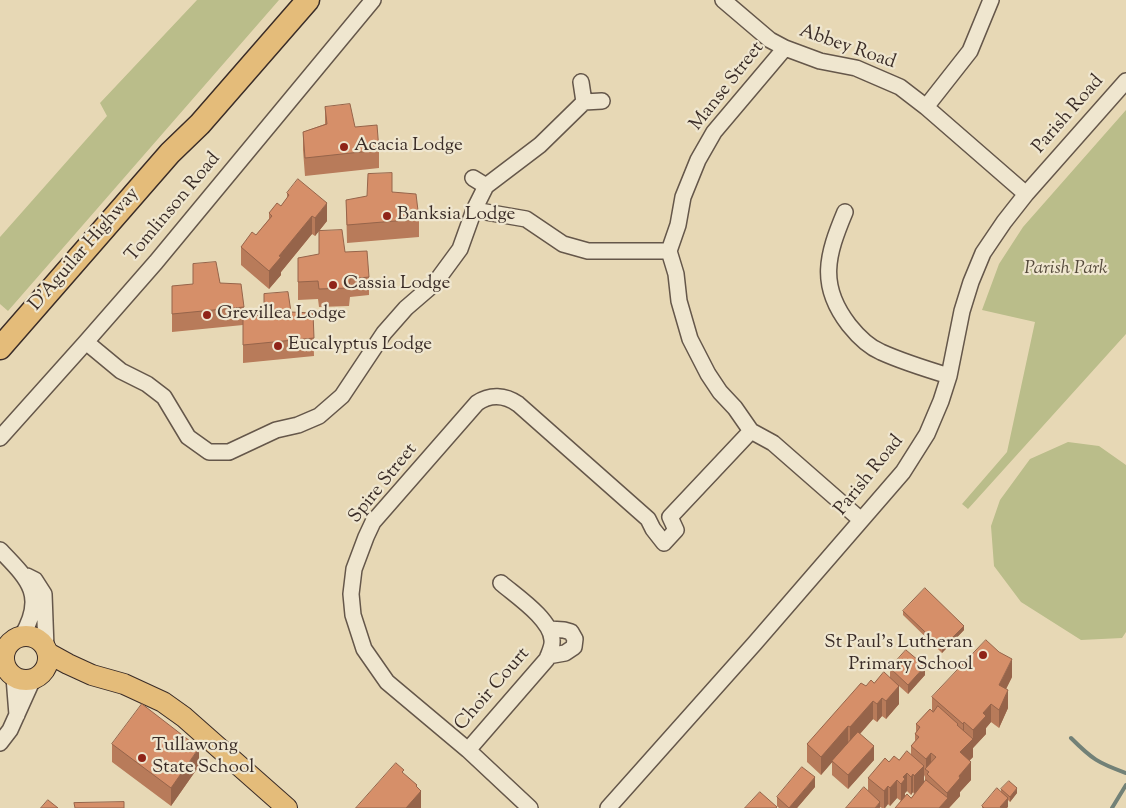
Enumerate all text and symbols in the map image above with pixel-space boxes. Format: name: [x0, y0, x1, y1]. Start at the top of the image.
street label: Abbey Road: [796, 21, 898, 75]
street label: Manse Street: [686, 38, 770, 136]
street label: Parish Road: [1029, 71, 1109, 159]
place label: Acacia Lodge: [354, 136, 463, 158]
marker: Acacia Lodge: [338, 141, 350, 153]
street label: Tomlinson Road: [122, 149, 226, 267]
street label: D'Aguilar Highway: [25, 184, 145, 316]
place label: Banksia Lodge: [397, 205, 515, 227]
marker: Banksia Lodge: [381, 210, 393, 222]
park label: Parish Park: [1024, 259, 1108, 281]
place label: Cassia Lodge: [343, 274, 450, 296]
marker: Cassia Lodge: [327, 279, 339, 291]
place label: Grevillea Lodge: [217, 304, 346, 326]
marker: Grevillea Lodge: [201, 309, 213, 321]
place label: Eucalyptus Lodge: [288, 335, 432, 357]
marker: Eucalyptus Lodge: [272, 340, 284, 352]
street label: Parish Road: [831, 431, 909, 521]
street label: Spire Street: [345, 439, 423, 529]
place label: St Paul's Lutheran Primary School: [824, 633, 973, 677]
street label: Choir Court: [451, 644, 535, 736]
marker: St Paul's Lutheran Primary School: [977, 649, 989, 661]
place label: Tullawong State School: [152, 736, 255, 780]
marker: Tullawong State School: [136, 752, 148, 764]

